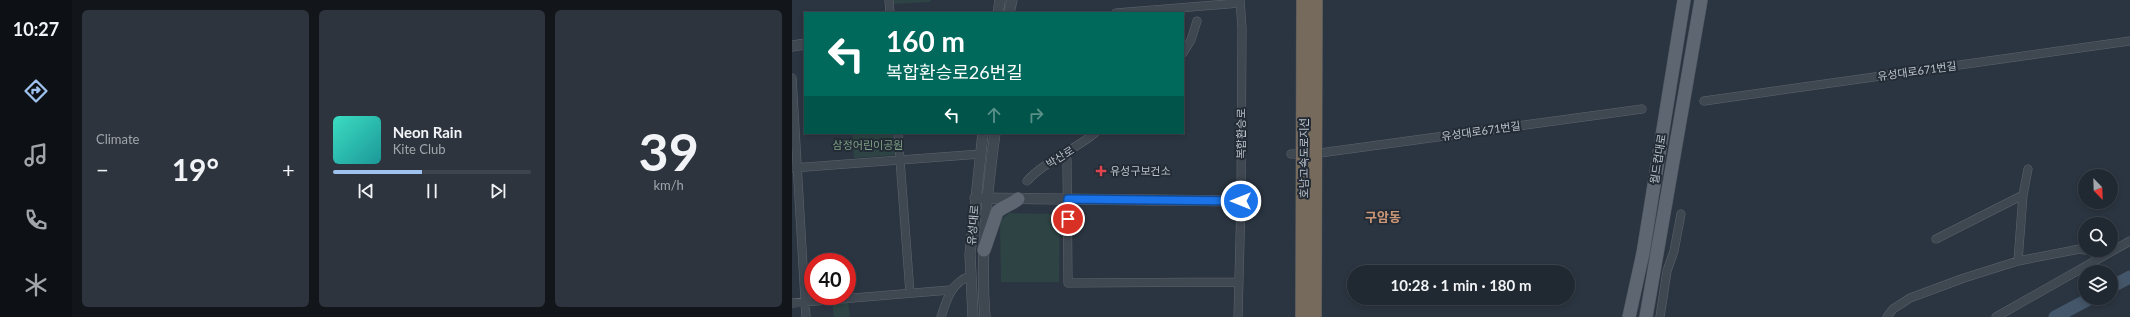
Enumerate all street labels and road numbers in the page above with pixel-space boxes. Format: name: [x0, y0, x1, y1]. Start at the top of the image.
street label: 유성대로671번길: [1876, 59, 1957, 82]
street label: 복합환승로: [1234, 109, 1247, 159]
street label: 호남고속도로지선: [1297, 118, 1310, 198]
street label: 유성대로671번길: [1440, 119, 1521, 142]
street label: 월드컵대로: [1647, 133, 1668, 185]
street label: 박산로: [1043, 143, 1076, 170]
street label: 유성대로: [964, 204, 981, 246]

